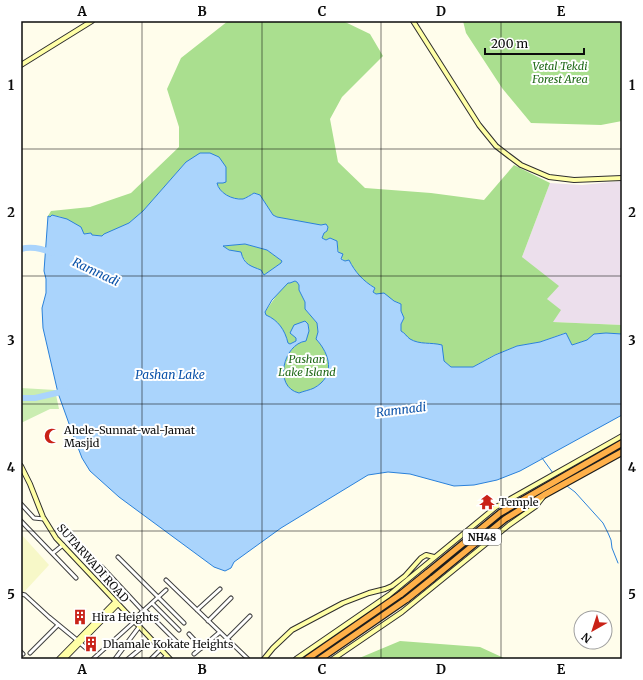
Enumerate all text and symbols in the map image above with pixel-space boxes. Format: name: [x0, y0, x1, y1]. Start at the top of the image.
text: A: [76, 3, 87, 20]
text: B: [197, 3, 207, 20]
text: C: [318, 3, 327, 20]
text: D: [436, 3, 446, 20]
text: E: [557, 3, 566, 20]
scale bar: [485, 30, 584, 56]
text: 200 m: [491, 36, 528, 51]
park label: Vetal Tekdi Forest Area: [531, 59, 588, 86]
text: 1: [8, 77, 14, 94]
text: 1: [629, 77, 635, 94]
text: 2: [7, 204, 15, 221]
text: 2: [628, 204, 636, 221]
water label: Ramnadi: [70, 254, 123, 289]
text: 3: [7, 332, 15, 349]
text: 3: [628, 332, 636, 349]
park label: Pashan Lake Island: [278, 352, 336, 379]
water label: Pashan Lake: [135, 367, 205, 382]
water label: Ramnadi: [375, 399, 427, 420]
place label: Ahele-Sunnat-wal-Jamat Masjid: [63, 423, 196, 450]
mosque icon: Ahele-Sunnat-wal-Jamat Masjid: [43, 427, 61, 445]
text: 4: [7, 459, 16, 476]
text: 4: [628, 459, 637, 476]
temple icon: Temple: [478, 493, 496, 511]
place label: Temple: [499, 495, 539, 509]
street label: SUTARWADI ROAD: [54, 521, 132, 605]
road number: NH48: [463, 529, 501, 545]
text: 5: [7, 586, 15, 603]
text: 5: [628, 586, 636, 603]
building icon: Hira Heights: [71, 608, 89, 626]
place label: Hira Heights: [92, 610, 159, 624]
north arrow: [573, 610, 613, 650]
text: N: [579, 629, 594, 646]
building icon: Dhamale Kokate Heights: [82, 635, 100, 653]
place label: Dhamale Kokate Heights: [103, 637, 233, 651]
text: A: [76, 661, 87, 678]
text: B: [197, 661, 207, 678]
text: C: [318, 661, 327, 678]
text: D: [436, 661, 446, 678]
text: E: [557, 661, 566, 678]

